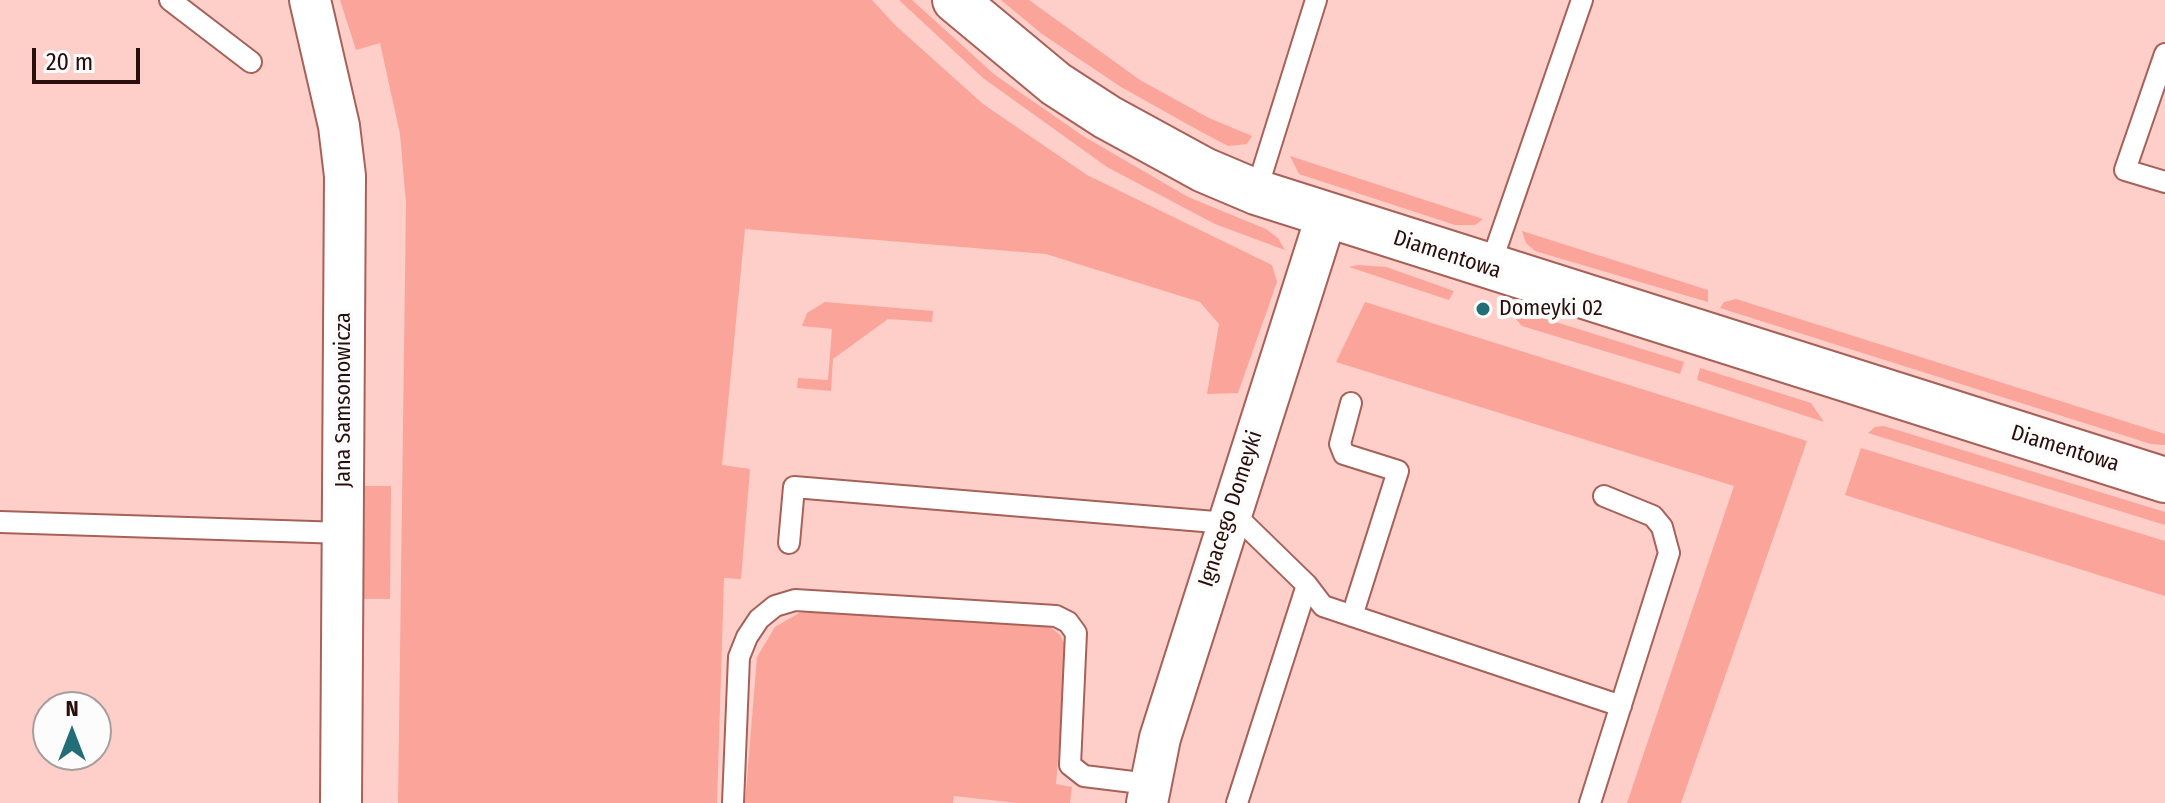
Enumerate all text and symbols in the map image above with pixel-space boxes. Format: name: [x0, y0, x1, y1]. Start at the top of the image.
scale bar: [36, 32, 144, 82]
text: 20 m: [46, 48, 93, 76]
street label: Diamentowa: [1390, 225, 1504, 285]
place label: Domeyki 02: [1499, 296, 1603, 322]
marker: Domeyki 02: [1474, 300, 1492, 318]
street label: Jana Samsonowicza: [331, 312, 357, 488]
street label: Diamentowa: [2008, 420, 2122, 478]
street label: Ignacego Domeyki: [1193, 428, 1269, 590]
north arrow: [32, 691, 112, 771]
text: N: [65, 695, 79, 722]

